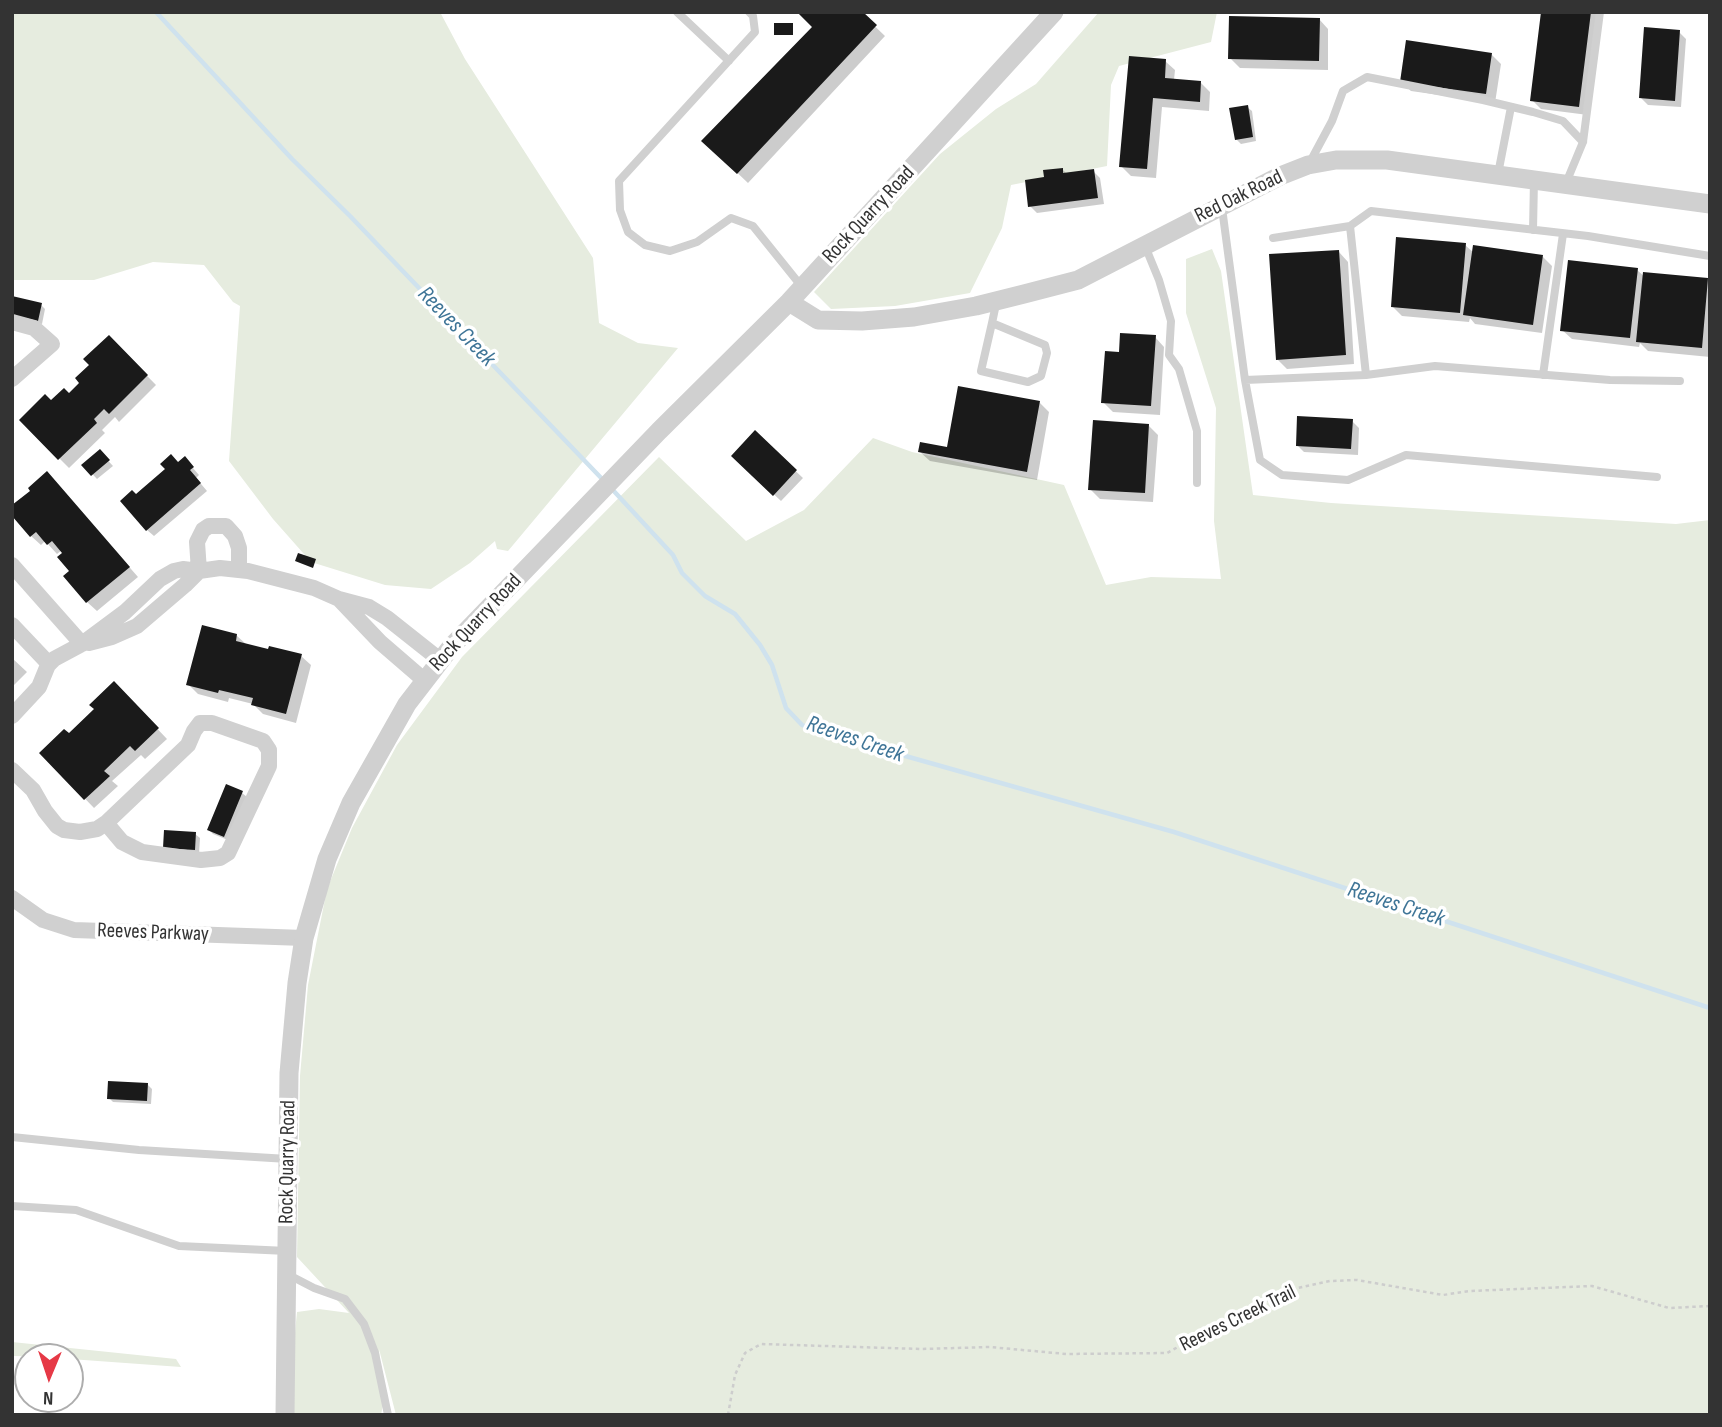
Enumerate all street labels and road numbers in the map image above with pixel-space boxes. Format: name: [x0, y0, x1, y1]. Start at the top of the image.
street label: Rock Quarry Road: [818, 161, 920, 269]
street label: Red Oak Road: [1191, 165, 1287, 229]
street label: Rock Quarry Road: [425, 569, 527, 677]
street label: Reeves Parkway: [97, 918, 209, 948]
street label: Rock Quarry Road: [274, 1100, 302, 1224]
street label: Reeves Creek Trail: [1176, 1280, 1300, 1358]

